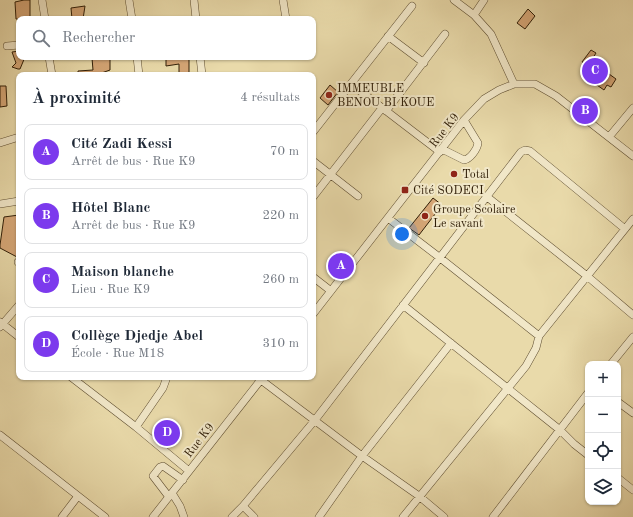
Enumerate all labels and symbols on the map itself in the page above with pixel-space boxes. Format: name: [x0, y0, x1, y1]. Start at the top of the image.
pin: C: [582, 56, 608, 86]
place label: IMMEUBLE BENOU BI KOUE: [337, 83, 434, 109]
marker: IMMEUBLE BENOU BI KOUE: [324, 90, 334, 100]
pin: B: [572, 96, 598, 126]
street label: Rue K9: [428, 111, 462, 150]
marker: Total: [449, 169, 459, 179]
place label: Total: [462, 169, 489, 181]
marker: Cité SODECI: [400, 185, 410, 195]
place label: Cité SODECI: [413, 185, 484, 197]
place label: Groupe Scolaire Le savant: [433, 204, 516, 230]
marker: Groupe Scolaire Le savant: [420, 211, 430, 221]
your location: [392, 224, 412, 244]
pin: A: [328, 251, 354, 281]
pin: D: [154, 418, 180, 448]
street label: Rue K9: [183, 421, 217, 460]

